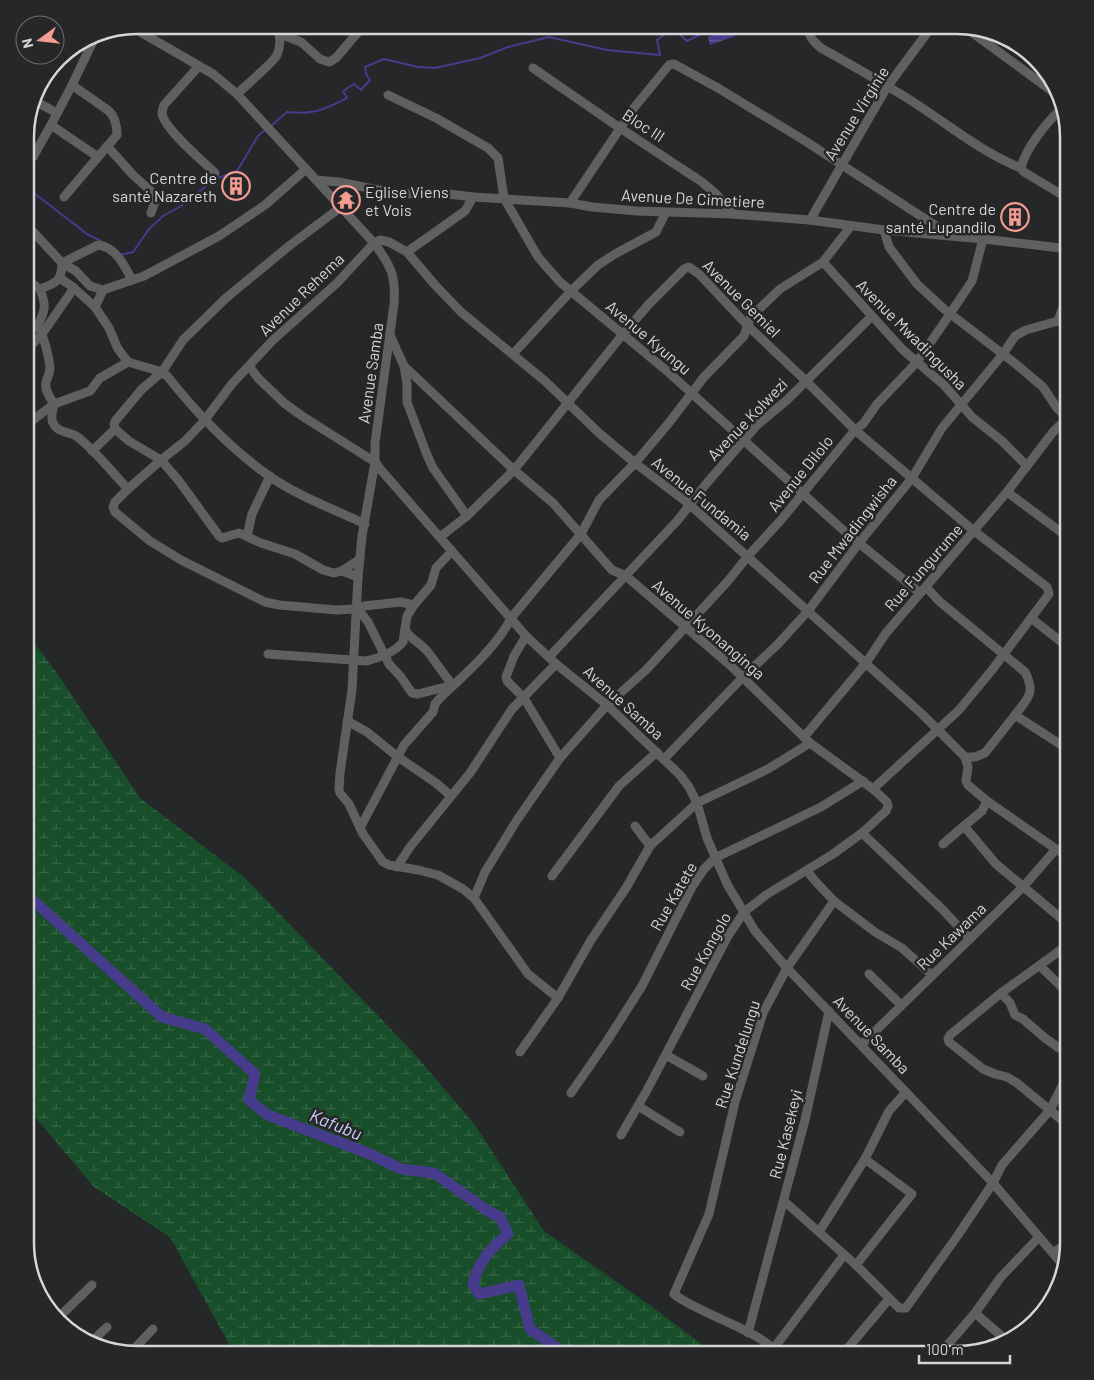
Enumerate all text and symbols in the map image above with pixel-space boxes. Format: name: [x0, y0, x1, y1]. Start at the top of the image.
north arrow: [15, 15, 65, 65]
text: N: [18, 37, 36, 50]
street label: Avenue Virginie: [820, 63, 892, 163]
street label: Bloc III: [619, 104, 669, 146]
place label: Centre de santé Nazareth: [112, 168, 217, 205]
building icon: Centre de santé Nazareth: [221, 171, 251, 201]
place label: Eglise Viens et Vois: [365, 182, 449, 219]
temple icon: Eglise Viens et Vois: [331, 185, 361, 215]
street label: Avenue De Cimetiere: [621, 185, 765, 211]
place label: Centre de santé Lupandilo: [886, 199, 996, 236]
building icon: Centre de santé Lupandilo: [1000, 202, 1030, 232]
street label: Avenue Rehema: [255, 249, 347, 339]
street label: Avenue Gemiel: [699, 255, 785, 341]
street label: Avenue Mwadingusha: [853, 275, 971, 393]
street label: Avenue Kyungu: [603, 296, 695, 378]
street label: Avenue Samba: [354, 321, 386, 425]
street label: Avenue Kolwezi: [703, 374, 791, 464]
street label: Avenue Dilolo: [763, 431, 837, 515]
street label: Avenue Fundamia: [648, 452, 756, 544]
street label: Rue Mwadingwisha: [804, 471, 900, 587]
street label: Rue Fungurume: [880, 520, 966, 614]
street label: Avenue Kyonanginga: [649, 575, 769, 683]
street label: Avenue Samba: [580, 661, 668, 743]
street label: Rue Katete: [646, 858, 700, 934]
street label: Rue Kawama: [912, 898, 990, 974]
street label: Rue Kongolo: [676, 908, 734, 994]
street label: Avenue Samba: [830, 991, 914, 1077]
street label: Rue Kundelungu: [711, 998, 763, 1110]
street label: Rue Kasekeyi: [765, 1087, 805, 1181]
water label: Kafubu: [307, 1104, 365, 1144]
scale bar: [919, 1332, 1010, 1364]
text: 100 m: [926, 1340, 964, 1358]

